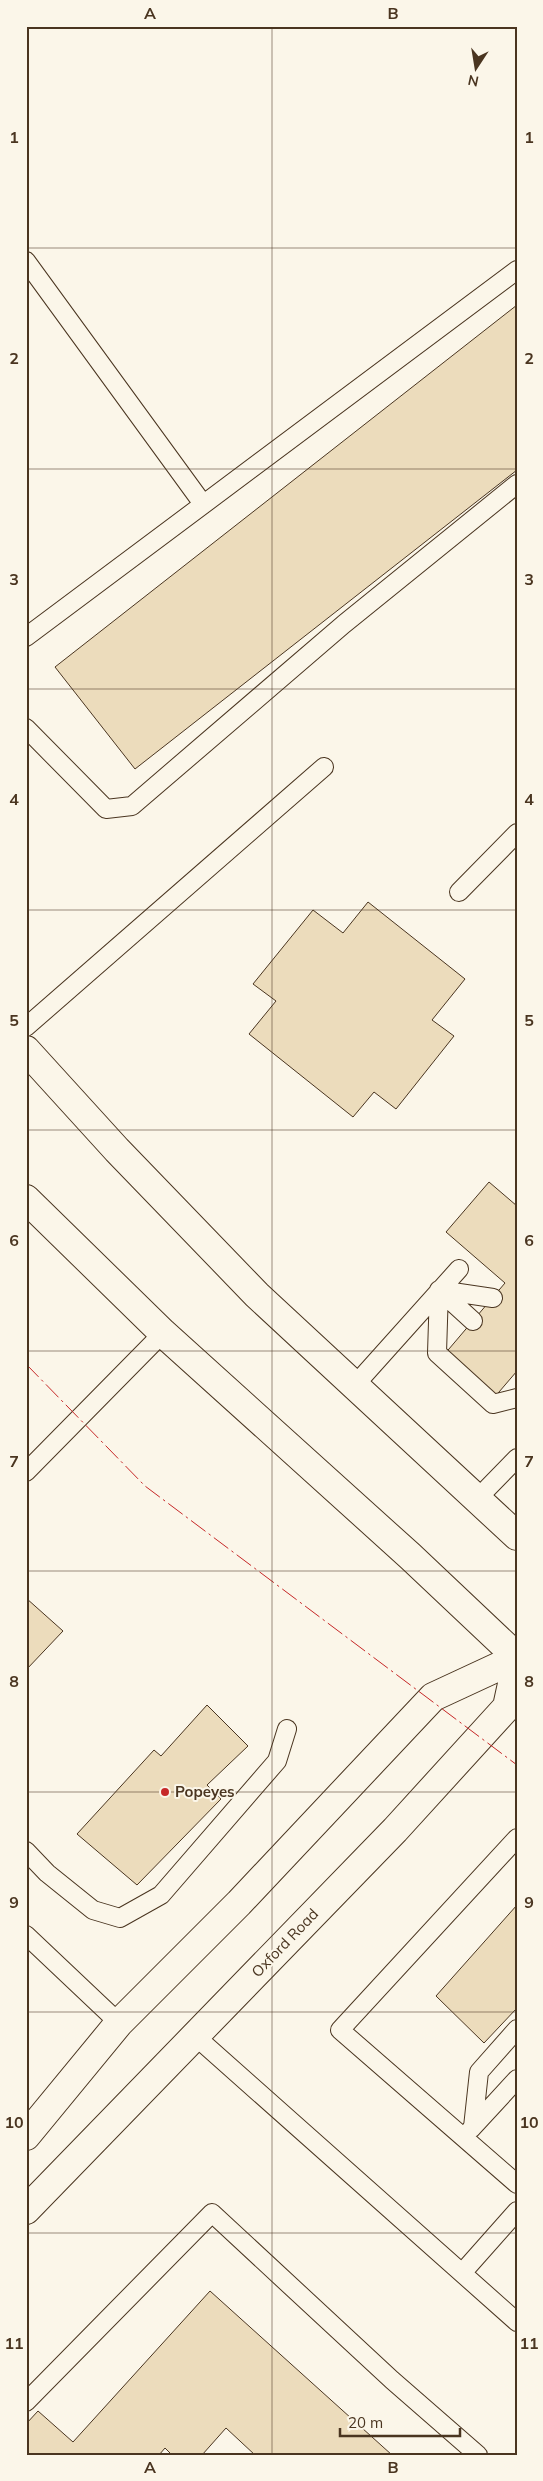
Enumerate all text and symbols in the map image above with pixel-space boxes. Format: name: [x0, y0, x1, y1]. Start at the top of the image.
text: A: [144, 3, 156, 23]
text: B: [387, 3, 399, 23]
north arrow: [450, 42, 500, 92]
text: N: [466, 71, 480, 91]
text: 1: [9, 127, 19, 147]
text: 1: [524, 127, 534, 147]
text: 2: [9, 348, 19, 368]
text: 2: [524, 348, 534, 368]
text: 3: [9, 569, 19, 589]
text: 3: [524, 569, 534, 589]
text: 4: [9, 789, 19, 809]
text: 4: [524, 789, 534, 809]
text: 5: [9, 1010, 19, 1030]
text: 5: [524, 1010, 534, 1030]
text: 6: [9, 1230, 19, 1250]
text: 6: [524, 1230, 534, 1250]
text: 7: [9, 1451, 19, 1471]
text: 7: [524, 1451, 534, 1471]
text: 8: [9, 1671, 19, 1691]
text: 8: [524, 1671, 534, 1691]
place label: Popeyes: [175, 1782, 235, 1801]
marker: Popeyes: [159, 1786, 171, 1798]
text: 9: [9, 1892, 19, 1912]
text: 9: [524, 1892, 534, 1912]
street label: Oxford Road: [247, 1904, 322, 1981]
text: 10: [4, 2112, 24, 2132]
text: 10: [519, 2112, 539, 2132]
text: 11: [4, 2333, 24, 2353]
text: 11: [519, 2333, 539, 2353]
scale bar: [340, 2406, 460, 2438]
text: 20 m: [348, 2413, 383, 2432]
text: A: [144, 2457, 156, 2477]
text: B: [387, 2457, 399, 2477]

